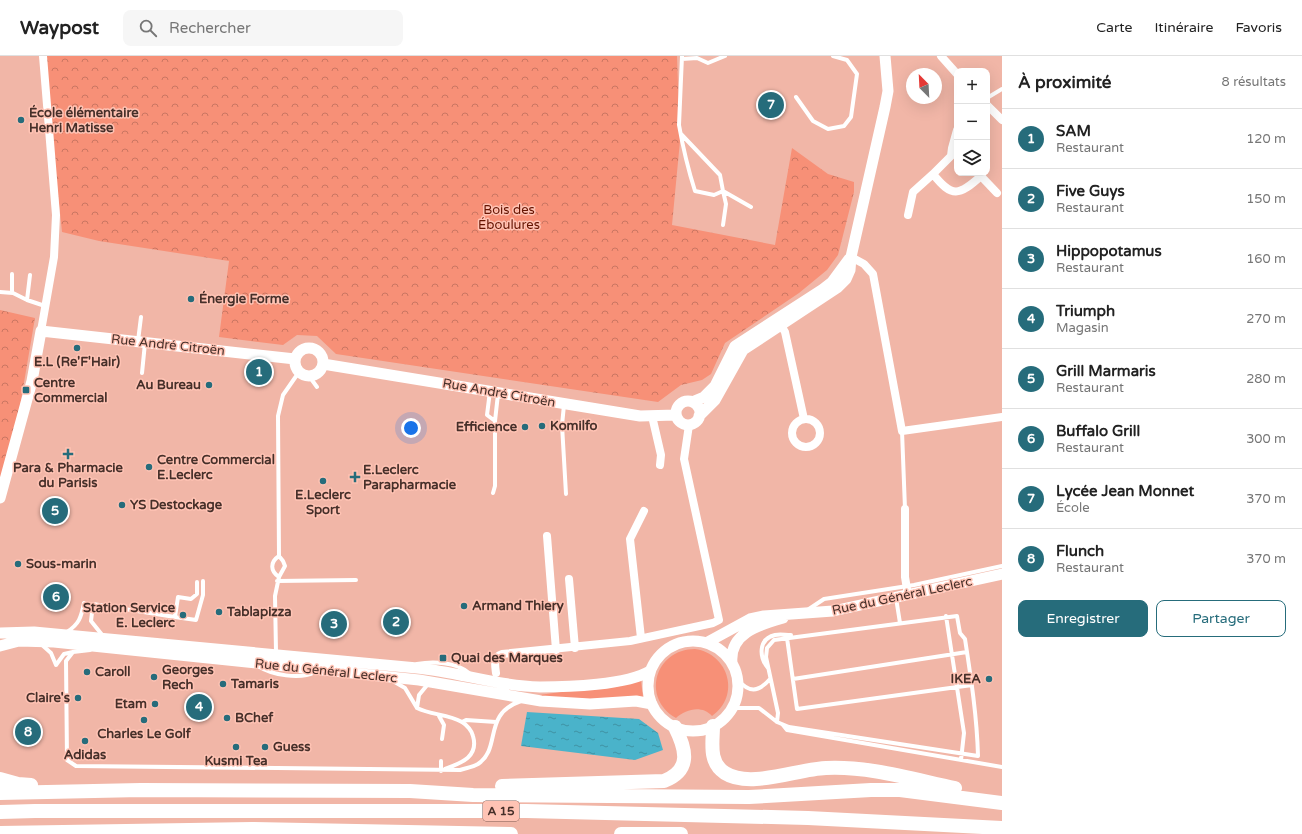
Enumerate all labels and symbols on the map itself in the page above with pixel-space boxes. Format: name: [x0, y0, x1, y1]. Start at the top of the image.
north arrow: [906, 68, 942, 104]
pin: 7: [758, 90, 784, 120]
place label: École élémentaire Henri Matisse: [29, 104, 139, 136]
marker: École élémentaire Henri Matisse: [16, 115, 26, 125]
park label: Bois des Éboulures: [478, 202, 540, 233]
place label: Énergie Forme: [199, 290, 290, 307]
marker: Énergie Forme: [186, 294, 196, 304]
street label: Rue André Citroën: [110, 331, 226, 359]
marker: E.L (Re'F'Hair): [72, 343, 82, 353]
place label: E.L (Re'F'Hair): [34, 354, 120, 370]
pin: 1: [246, 357, 272, 387]
place label: Centre Commercial: [34, 375, 107, 406]
street label: Rue André Citroën: [441, 375, 557, 411]
place label: Au Bureau: [136, 377, 201, 393]
marker: Au Bureau: [204, 380, 214, 390]
marker: Centre Commercial: [21, 385, 31, 395]
your location: [401, 418, 421, 438]
place label: Komilfo: [550, 418, 598, 434]
place label: Efficience: [456, 419, 518, 435]
marker: Komilfo: [537, 421, 547, 431]
marker: Efficience: [520, 422, 530, 432]
marker: Para & Pharmacie du Parisis: [63, 449, 73, 459]
place label: Centre Commercial E.Leclerc: [157, 452, 275, 483]
place label: Para & Pharmacie du Parisis: [13, 460, 124, 491]
marker: Centre Commercial E.Leclerc: [144, 462, 154, 472]
place label: E.Leclerc Parapharmacie: [363, 462, 457, 493]
marker: E.Leclerc Parapharmacie: [350, 472, 360, 482]
marker: E.Leclerc Sport: [318, 476, 328, 486]
place label: E.Leclerc Sport: [295, 487, 351, 518]
pin: 5: [42, 496, 68, 526]
place label: YS Destockage: [130, 497, 223, 513]
marker: YS Destockage: [117, 500, 127, 510]
place label: Sous-marin: [26, 556, 97, 572]
marker: Sous-marin: [13, 559, 23, 569]
street label: Rue du Général Leclerc: [830, 573, 974, 619]
pin: 6: [43, 582, 69, 612]
place label: Armand Thiery: [472, 598, 564, 614]
place label: Station Service E. Leclerc: [83, 600, 176, 631]
marker: Armand Thiery: [459, 601, 469, 611]
place label: Tablapizza: [226, 604, 292, 620]
marker: Tablapizza: [214, 607, 224, 617]
pin: 2: [383, 607, 409, 637]
pin: 3: [321, 609, 347, 639]
marker: Station Service E. Leclerc: [178, 610, 188, 620]
place label: Quai des Marques: [451, 650, 563, 666]
marker: Quai des Marques: [438, 653, 448, 663]
street label: Rue du Général Leclerc: [254, 656, 398, 686]
place label: Georges Rech: [162, 662, 214, 693]
place label: Caroll: [95, 664, 131, 680]
marker: Caroll: [82, 667, 92, 677]
place label: IKEA: [951, 671, 981, 687]
marker: Georges Rech: [149, 672, 159, 682]
marker: IKEA: [984, 674, 994, 684]
place label: Tamaris: [230, 676, 279, 692]
marker: Tamaris: [218, 679, 228, 689]
place label: Claire's: [26, 690, 70, 706]
pin: 4: [186, 692, 212, 722]
marker: Claire's: [73, 693, 83, 703]
place label: Etam: [115, 696, 147, 712]
marker: Etam: [150, 699, 160, 709]
place label: BChef: [235, 710, 274, 726]
marker: BChef: [222, 713, 232, 723]
marker: Charles Le Golf: [139, 715, 149, 725]
pin: 8: [15, 717, 41, 747]
place label: Charles Le Golf: [97, 726, 192, 742]
marker: Adidas: [80, 736, 90, 746]
place label: Guess: [273, 739, 311, 755]
marker: Kusmi Tea: [231, 742, 241, 752]
marker: Guess: [260, 742, 270, 752]
place label: Adidas: [64, 747, 106, 763]
place label: Kusmi Tea: [204, 753, 268, 769]
road number: A 15: [483, 801, 519, 821]

